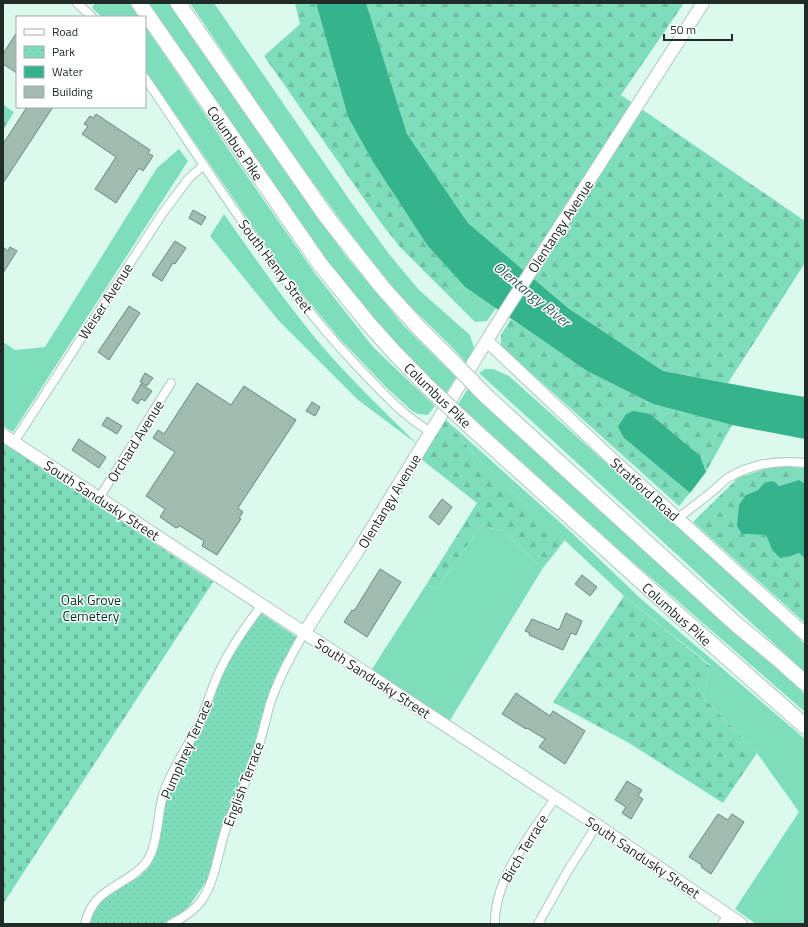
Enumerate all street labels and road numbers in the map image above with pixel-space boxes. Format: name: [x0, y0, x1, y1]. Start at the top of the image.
street label: Columbus Pike: [203, 101, 269, 184]
street label: Olentangy Avenue: [522, 175, 598, 277]
street label: South Henry Street: [234, 215, 318, 317]
street label: Weiser Avenue: [72, 259, 138, 343]
street label: Columbus Pike: [400, 357, 476, 433]
street label: Orchard Avenue: [101, 396, 169, 486]
street label: Olentangy Avenue: [352, 450, 426, 552]
street label: Stratford Road: [606, 452, 684, 526]
street label: South Sandusky Street: [40, 455, 164, 545]
street label: Columbus Pike: [638, 577, 717, 650]
street label: South Sandusky Street: [311, 633, 435, 723]
street label: Pumphrey Terrace: [155, 696, 217, 802]
street label: English Terrace: [217, 739, 269, 829]
street label: Birch Terrace: [495, 810, 553, 886]
street label: South Sandusky Street: [582, 811, 704, 903]

